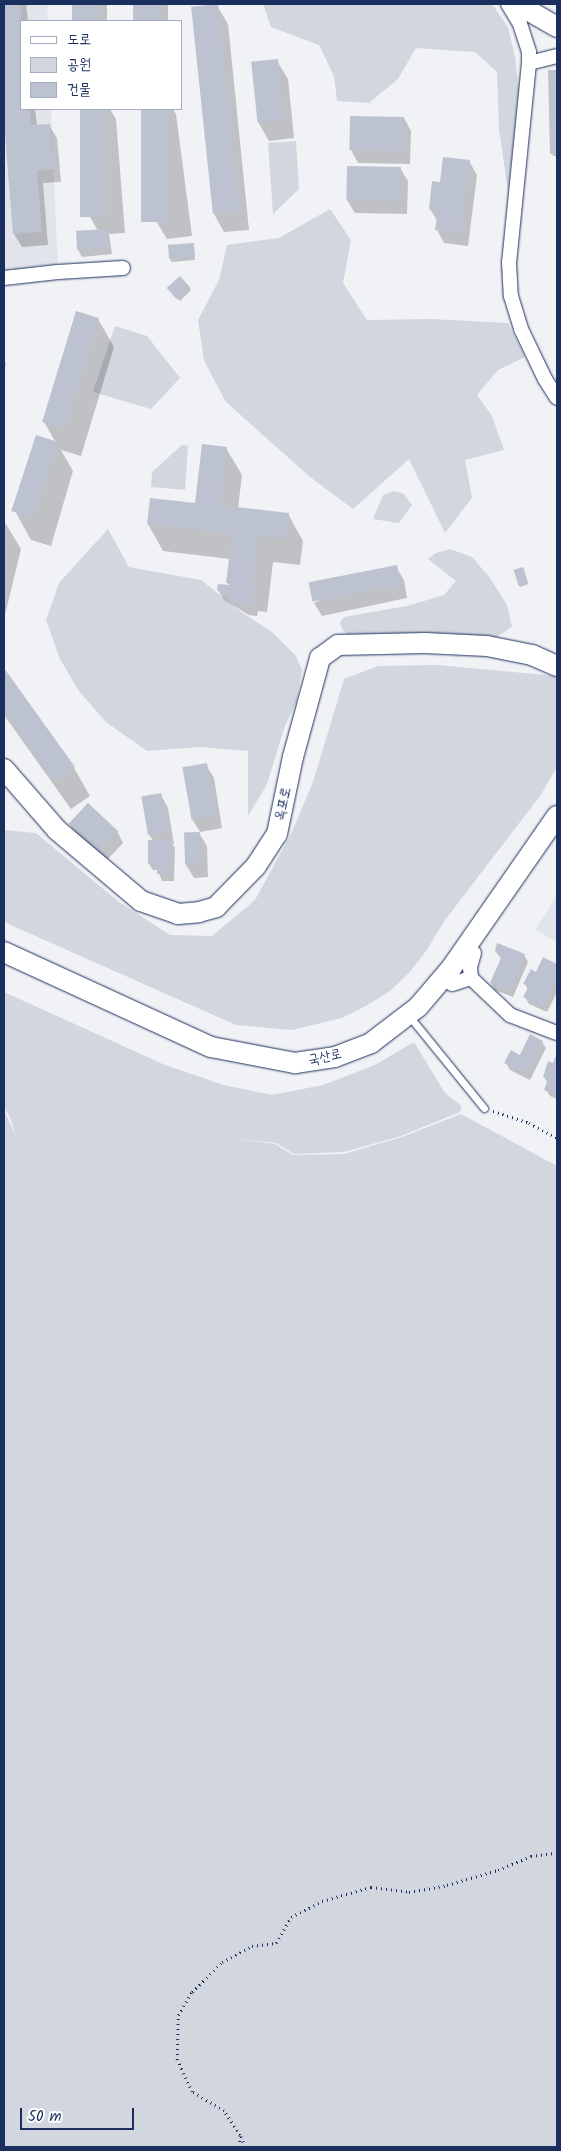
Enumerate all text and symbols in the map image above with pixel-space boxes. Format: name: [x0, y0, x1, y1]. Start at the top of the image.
legend: [20, 20, 182, 110]
text: 도로: [67, 28, 91, 52]
text: 공원: [67, 53, 91, 77]
text: 건물: [67, 78, 91, 102]
street label: 옥포로: [271, 786, 295, 822]
street label: 국산로: [307, 1045, 343, 1069]
scale bar: [22, 2098, 136, 2130]
text: 50 m: [28, 2105, 62, 2129]

